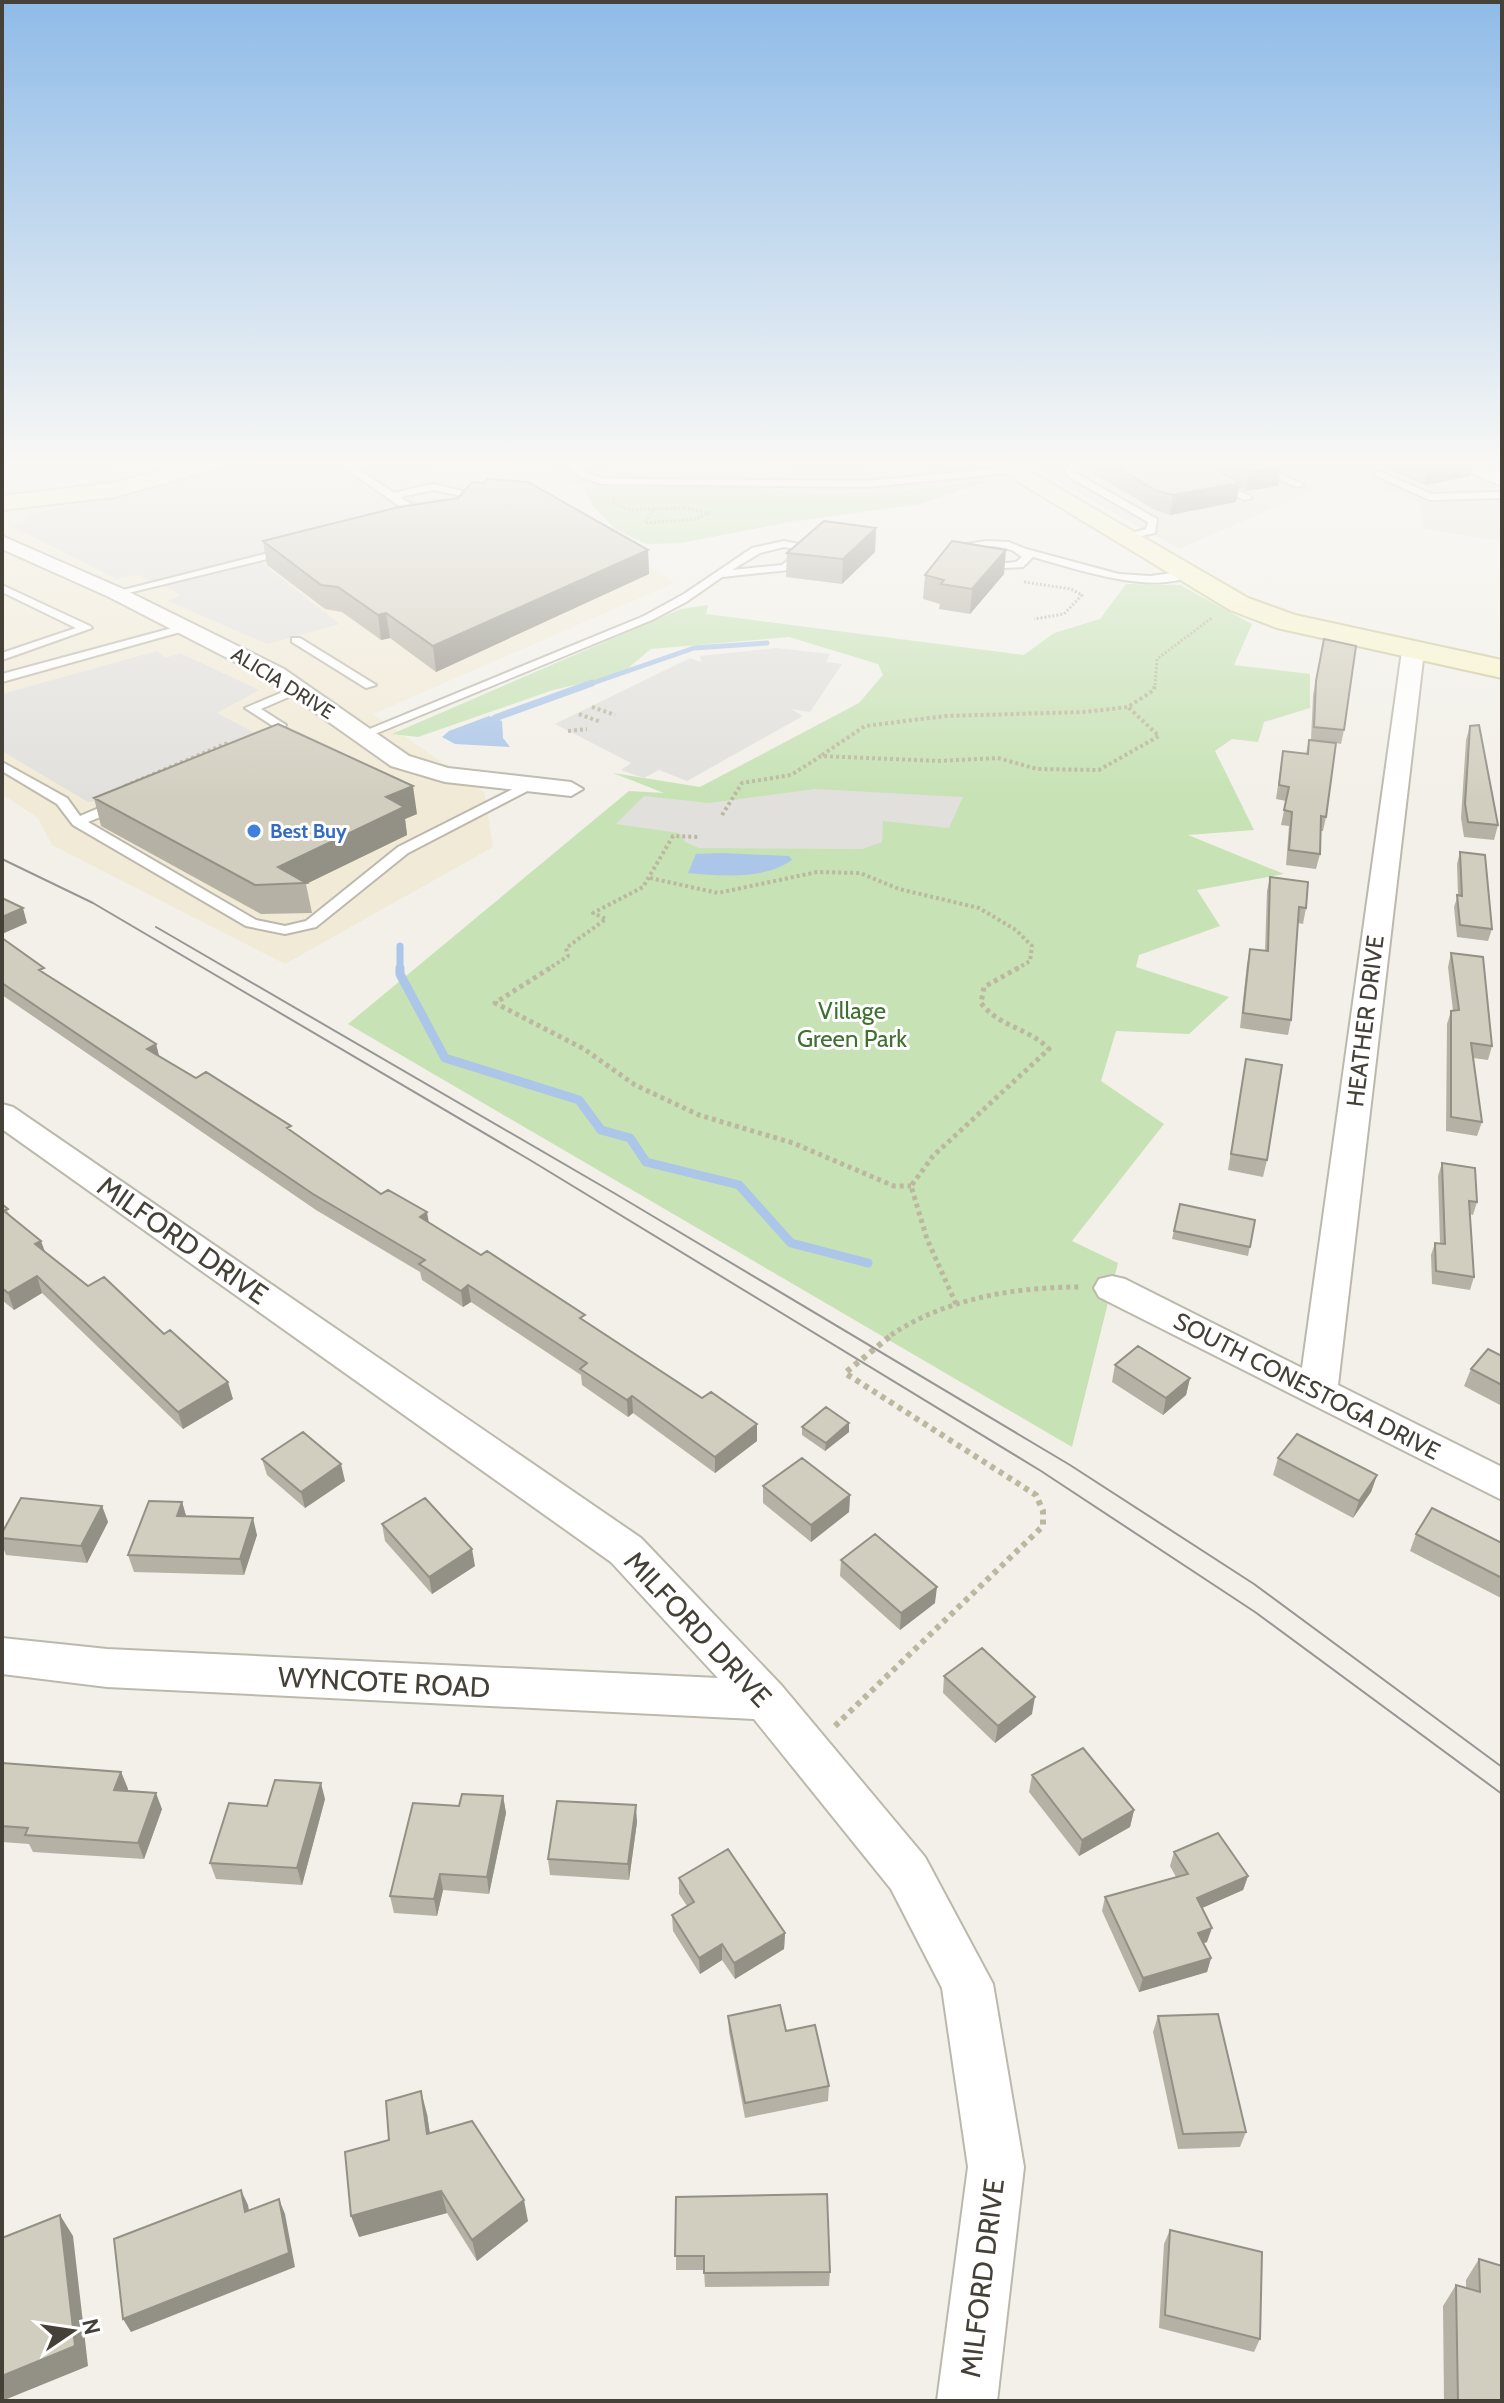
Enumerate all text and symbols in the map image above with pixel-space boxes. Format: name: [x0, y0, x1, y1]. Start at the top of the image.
street label: ALICIA DRIVE: [227, 642, 339, 724]
place label: Best Buy: [270, 819, 347, 843]
marker: Best Buy: [245, 822, 263, 840]
street label: HEATHER DRIVE: [1340, 934, 1390, 1108]
park label: Village Green Park: [797, 996, 907, 1053]
street label: MILFORD DRIVE: [91, 1169, 275, 1311]
street label: SOUTH CONESTOGA DRIVE: [1169, 1306, 1445, 1466]
street label: MILFORD DRIVE: [617, 1544, 779, 1714]
street label: WYNCOTE ROAD: [277, 1659, 491, 1705]
street label: MILFORD DRIVE: [953, 2177, 1011, 2379]
north arrow: [32, 2291, 112, 2371]
text: N: [76, 2316, 106, 2337]

